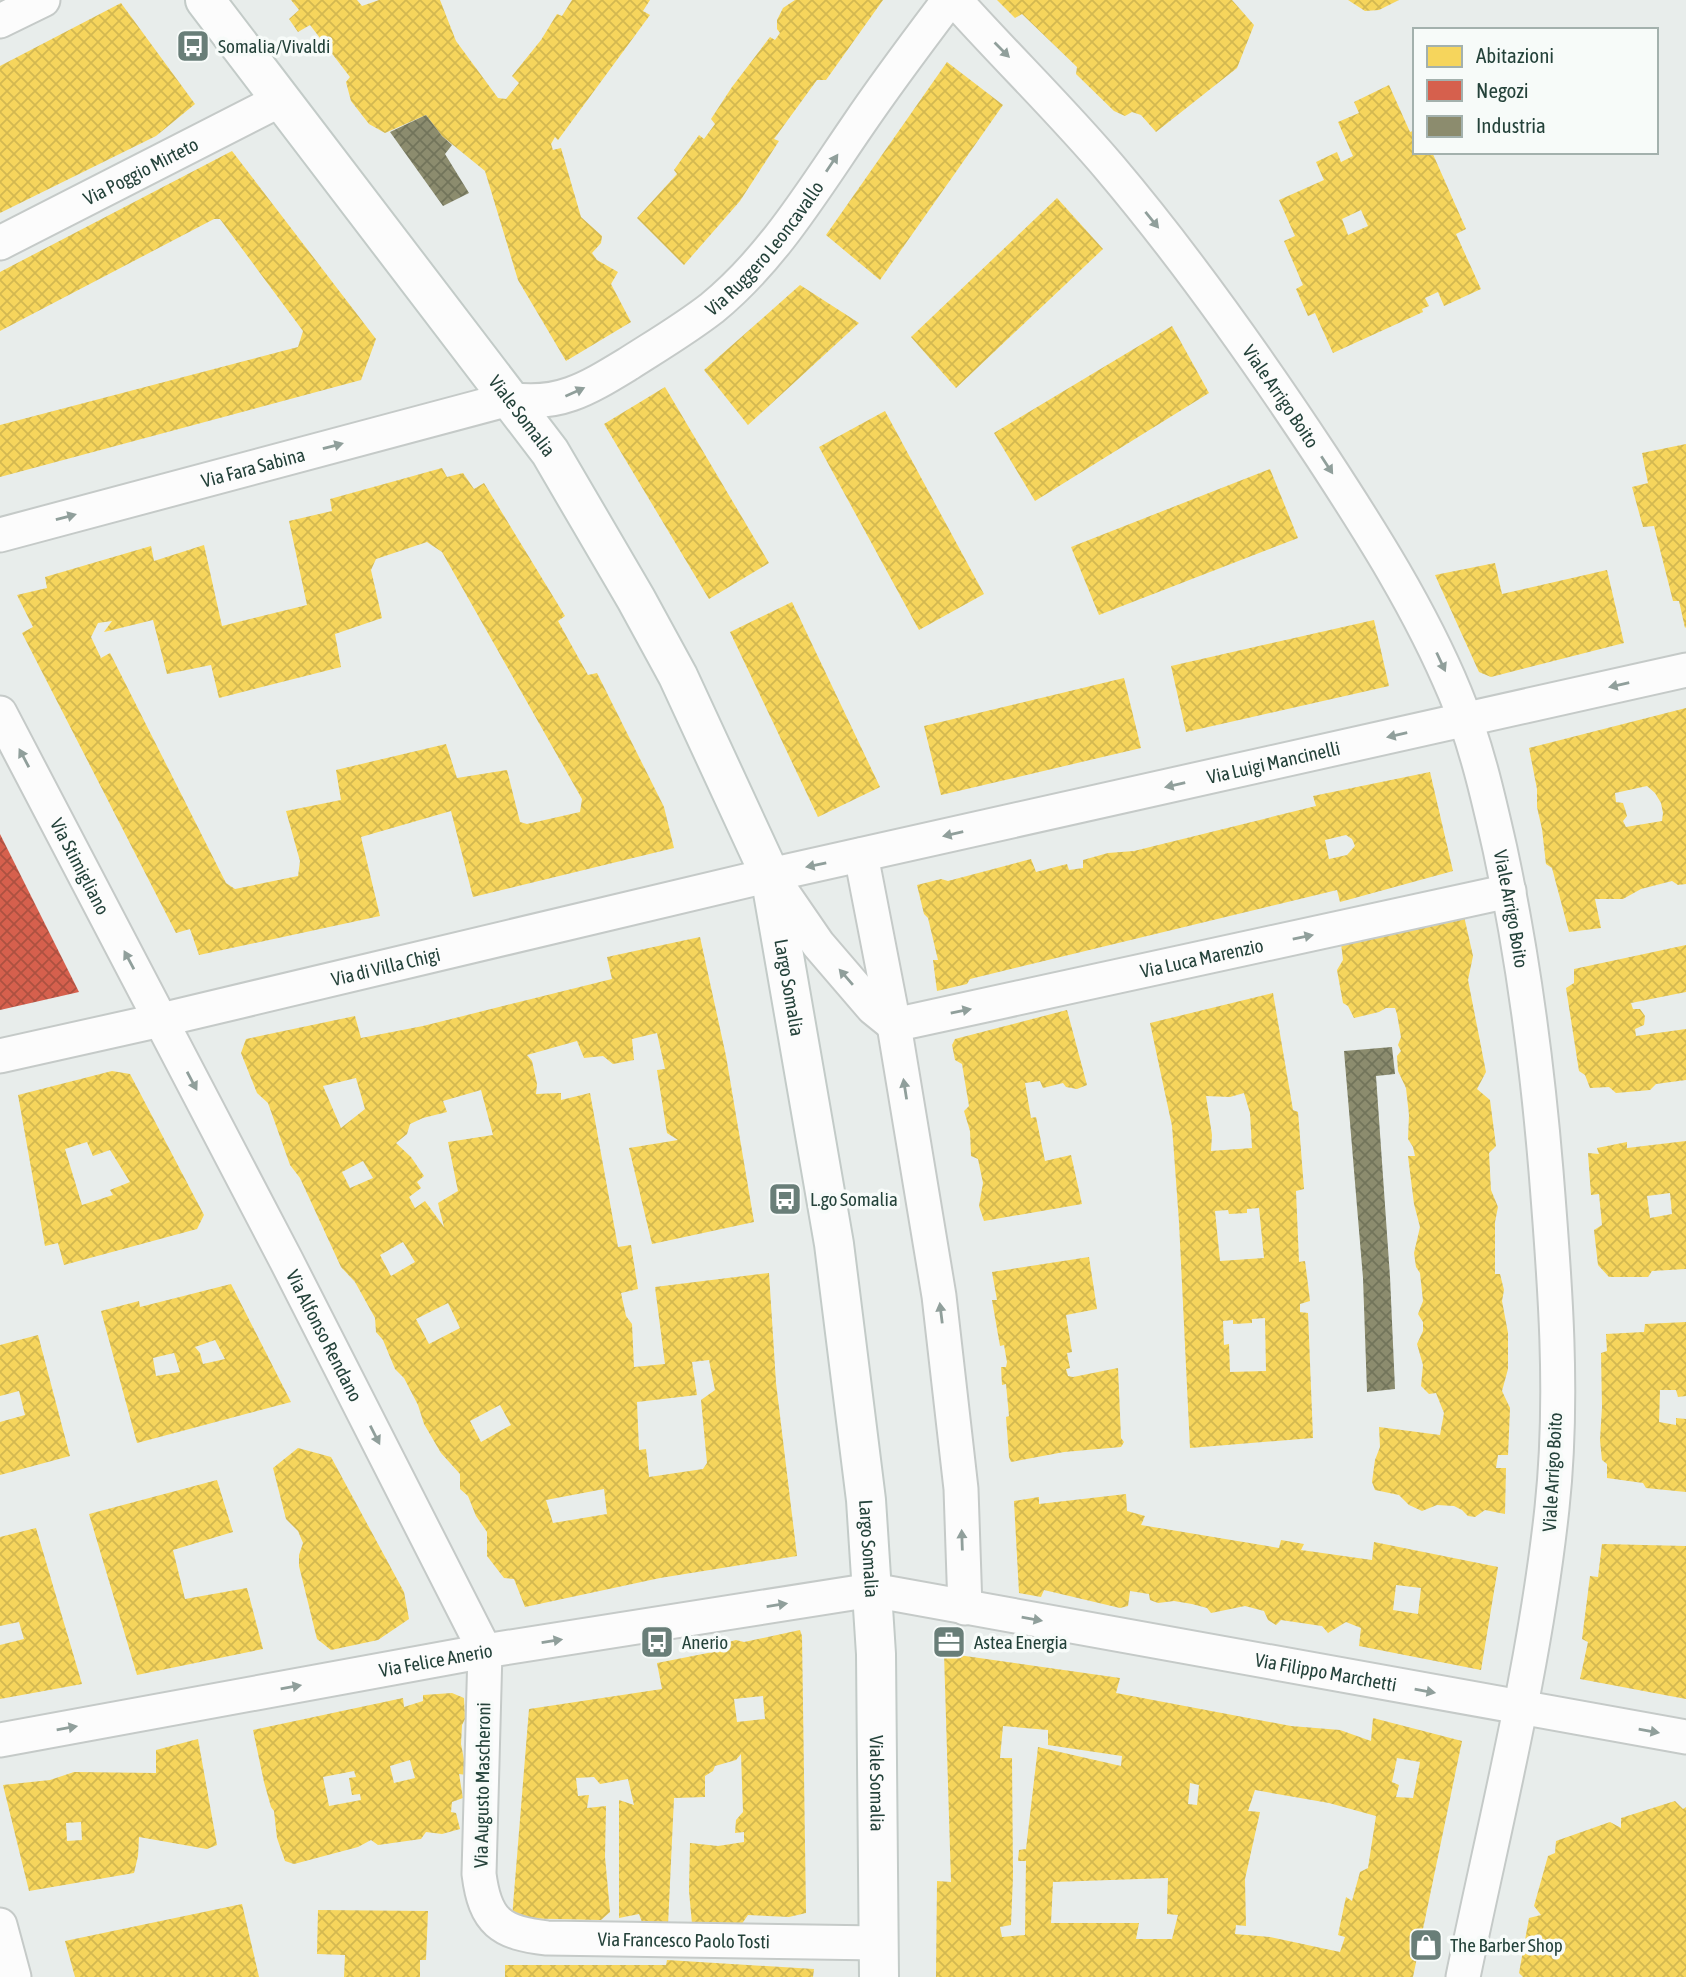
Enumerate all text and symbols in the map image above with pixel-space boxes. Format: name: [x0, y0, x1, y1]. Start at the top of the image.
bus stop icon: Somalia/Vivaldi: [174, 27, 212, 65]
legend: [1413, 28, 1658, 154]
place label: Somalia/Vivaldi: [218, 35, 330, 57]
one-way arrow: [993, 41, 1010, 57]
text: Abitazioni: [1476, 43, 1554, 67]
text: Negozi: [1476, 78, 1529, 102]
text: Industria: [1476, 113, 1546, 137]
street label: Via Poggio Mirteto: [80, 133, 202, 210]
one-way arrow: [826, 153, 839, 173]
street label: Via Ruggero Leoncavallo: [701, 177, 828, 320]
one-way arrow: [1145, 211, 1160, 229]
street label: Viale Arrigo Boito: [1238, 341, 1324, 452]
street label: Viale Somalia: [484, 371, 560, 461]
one-way arrow: [565, 386, 585, 398]
one-way arrow: [322, 440, 344, 451]
street label: Via Fara Sabina: [199, 443, 307, 492]
one-way arrow: [1320, 456, 1334, 474]
one-way arrow: [55, 511, 77, 522]
one-way arrow: [1435, 652, 1447, 672]
one-way arrow: [1608, 680, 1630, 691]
one-way arrow: [1386, 730, 1408, 741]
street label: Via Luigi Mancinelli: [1205, 737, 1342, 788]
one-way arrow: [18, 748, 29, 768]
one-way arrow: [1164, 779, 1186, 790]
street label: Via Stimigliano: [46, 814, 114, 918]
one-way arrow: [942, 829, 964, 840]
street label: Viale Arrigo Boito: [1489, 848, 1533, 969]
one-way arrow: [805, 860, 827, 871]
one-way arrow: [1292, 931, 1314, 942]
street label: Via Luca Marenzio: [1138, 934, 1265, 982]
street label: Largo Somalia: [770, 937, 809, 1038]
street label: Via di Villa Chigi: [329, 943, 442, 990]
one-way arrow: [124, 950, 135, 970]
one-way arrow: [838, 968, 854, 986]
one-way arrow: [950, 1005, 972, 1016]
one-way arrow: [187, 1071, 198, 1091]
one-way arrow: [899, 1078, 910, 1100]
bus stop icon: L.go Somalia: [766, 1180, 804, 1218]
place label: L.go Somalia: [810, 1188, 898, 1210]
street label: Via Alfonso Rendano: [282, 1266, 367, 1405]
one-way arrow: [935, 1302, 946, 1324]
street label: Viale Arrigo Boito: [1538, 1412, 1566, 1532]
one-way arrow: [369, 1426, 381, 1446]
street label: Largo Somalia: [855, 1499, 883, 1598]
one-way arrow: [957, 1528, 968, 1550]
one-way arrow: [766, 1599, 788, 1610]
one-way arrow: [1021, 1614, 1043, 1625]
bus stop icon: Anerio: [638, 1623, 676, 1661]
office icon: Astea Energia: [930, 1623, 968, 1661]
place label: Anerio: [682, 1631, 728, 1653]
place label: Astea Energia: [974, 1631, 1068, 1653]
one-way arrow: [541, 1635, 563, 1646]
street label: Via Felice Anerio: [377, 1639, 494, 1681]
street label: Via Filippo Marchetti: [1253, 1648, 1398, 1696]
one-way arrow: [280, 1681, 302, 1692]
one-way arrow: [1414, 1685, 1436, 1696]
street label: Via Augusto Mascheroni: [470, 1702, 494, 1868]
one-way arrow: [56, 1722, 78, 1733]
one-way arrow: [1638, 1726, 1660, 1737]
street label: Viale Somalia: [866, 1735, 889, 1832]
shop icon: The Barber Shop: [1407, 1926, 1445, 1964]
street label: Via Francesco Paolo Tosti: [597, 1928, 770, 1952]
place label: The Barber Shop: [1450, 1934, 1563, 1956]

